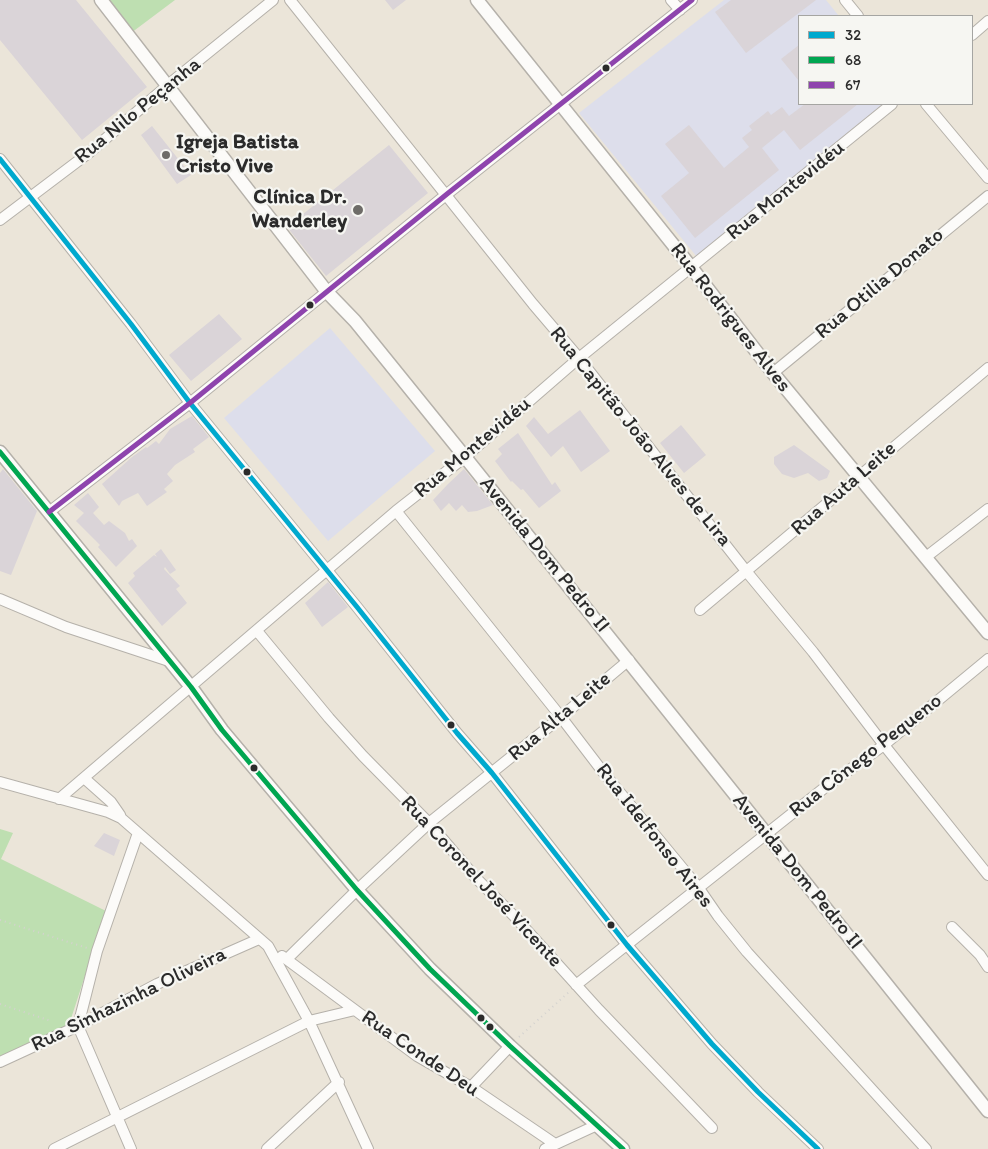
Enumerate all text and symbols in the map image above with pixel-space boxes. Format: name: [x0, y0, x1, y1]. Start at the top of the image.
legend: [798, 15, 973, 105]
text: 32: [845, 26, 861, 44]
text: 68: [845, 51, 861, 69]
street label: Rua Nilo Peçanha: [70, 52, 206, 170]
unlabelled marker: [601, 63, 611, 73]
text: 67: [845, 76, 860, 94]
place label: Igreja Batista Cristo Vive: [176, 130, 299, 180]
street label: Rua Montevidéu: [722, 136, 850, 246]
marker: Igreja Batista Cristo Vive: [160, 149, 172, 161]
place label: Clínica Dr. Wanderley: [252, 185, 347, 235]
marker: Clínica Dr. Wanderley: [351, 203, 365, 217]
street label: Rua Otilia Donato: [811, 223, 949, 345]
street label: Rua Rodrigues Alves: [664, 238, 796, 398]
unlabelled marker: [305, 300, 315, 310]
street label: Rua Capitão João Alves de Lira: [543, 322, 737, 552]
street label: Rua Montevidéu: [410, 392, 536, 504]
street label: Rua Auta Leite: [786, 436, 902, 542]
unlabelled marker: [242, 467, 252, 477]
street label: Avenida Dom Pedro II: [473, 472, 615, 638]
street label: Rua Alta Leite: [504, 667, 616, 767]
street label: Rua Cônego Pequeno: [784, 688, 948, 824]
unlabelled marker: [446, 720, 456, 730]
street label: Rua Idelfonso Aires: [590, 759, 718, 913]
unlabelled marker: [249, 763, 259, 773]
street label: Avenida Dom Pedro II: [726, 789, 868, 955]
street label: Rua Coronel José Vicente: [395, 791, 567, 973]
unlabelled marker: [606, 920, 616, 930]
street label: Rua Sinhazinha Oliveira: [27, 942, 231, 1058]
street label: Rua Conde Deu: [356, 1005, 484, 1103]
unlabelled marker: [476, 1013, 486, 1023]
unlabelled marker: [485, 1022, 495, 1032]

